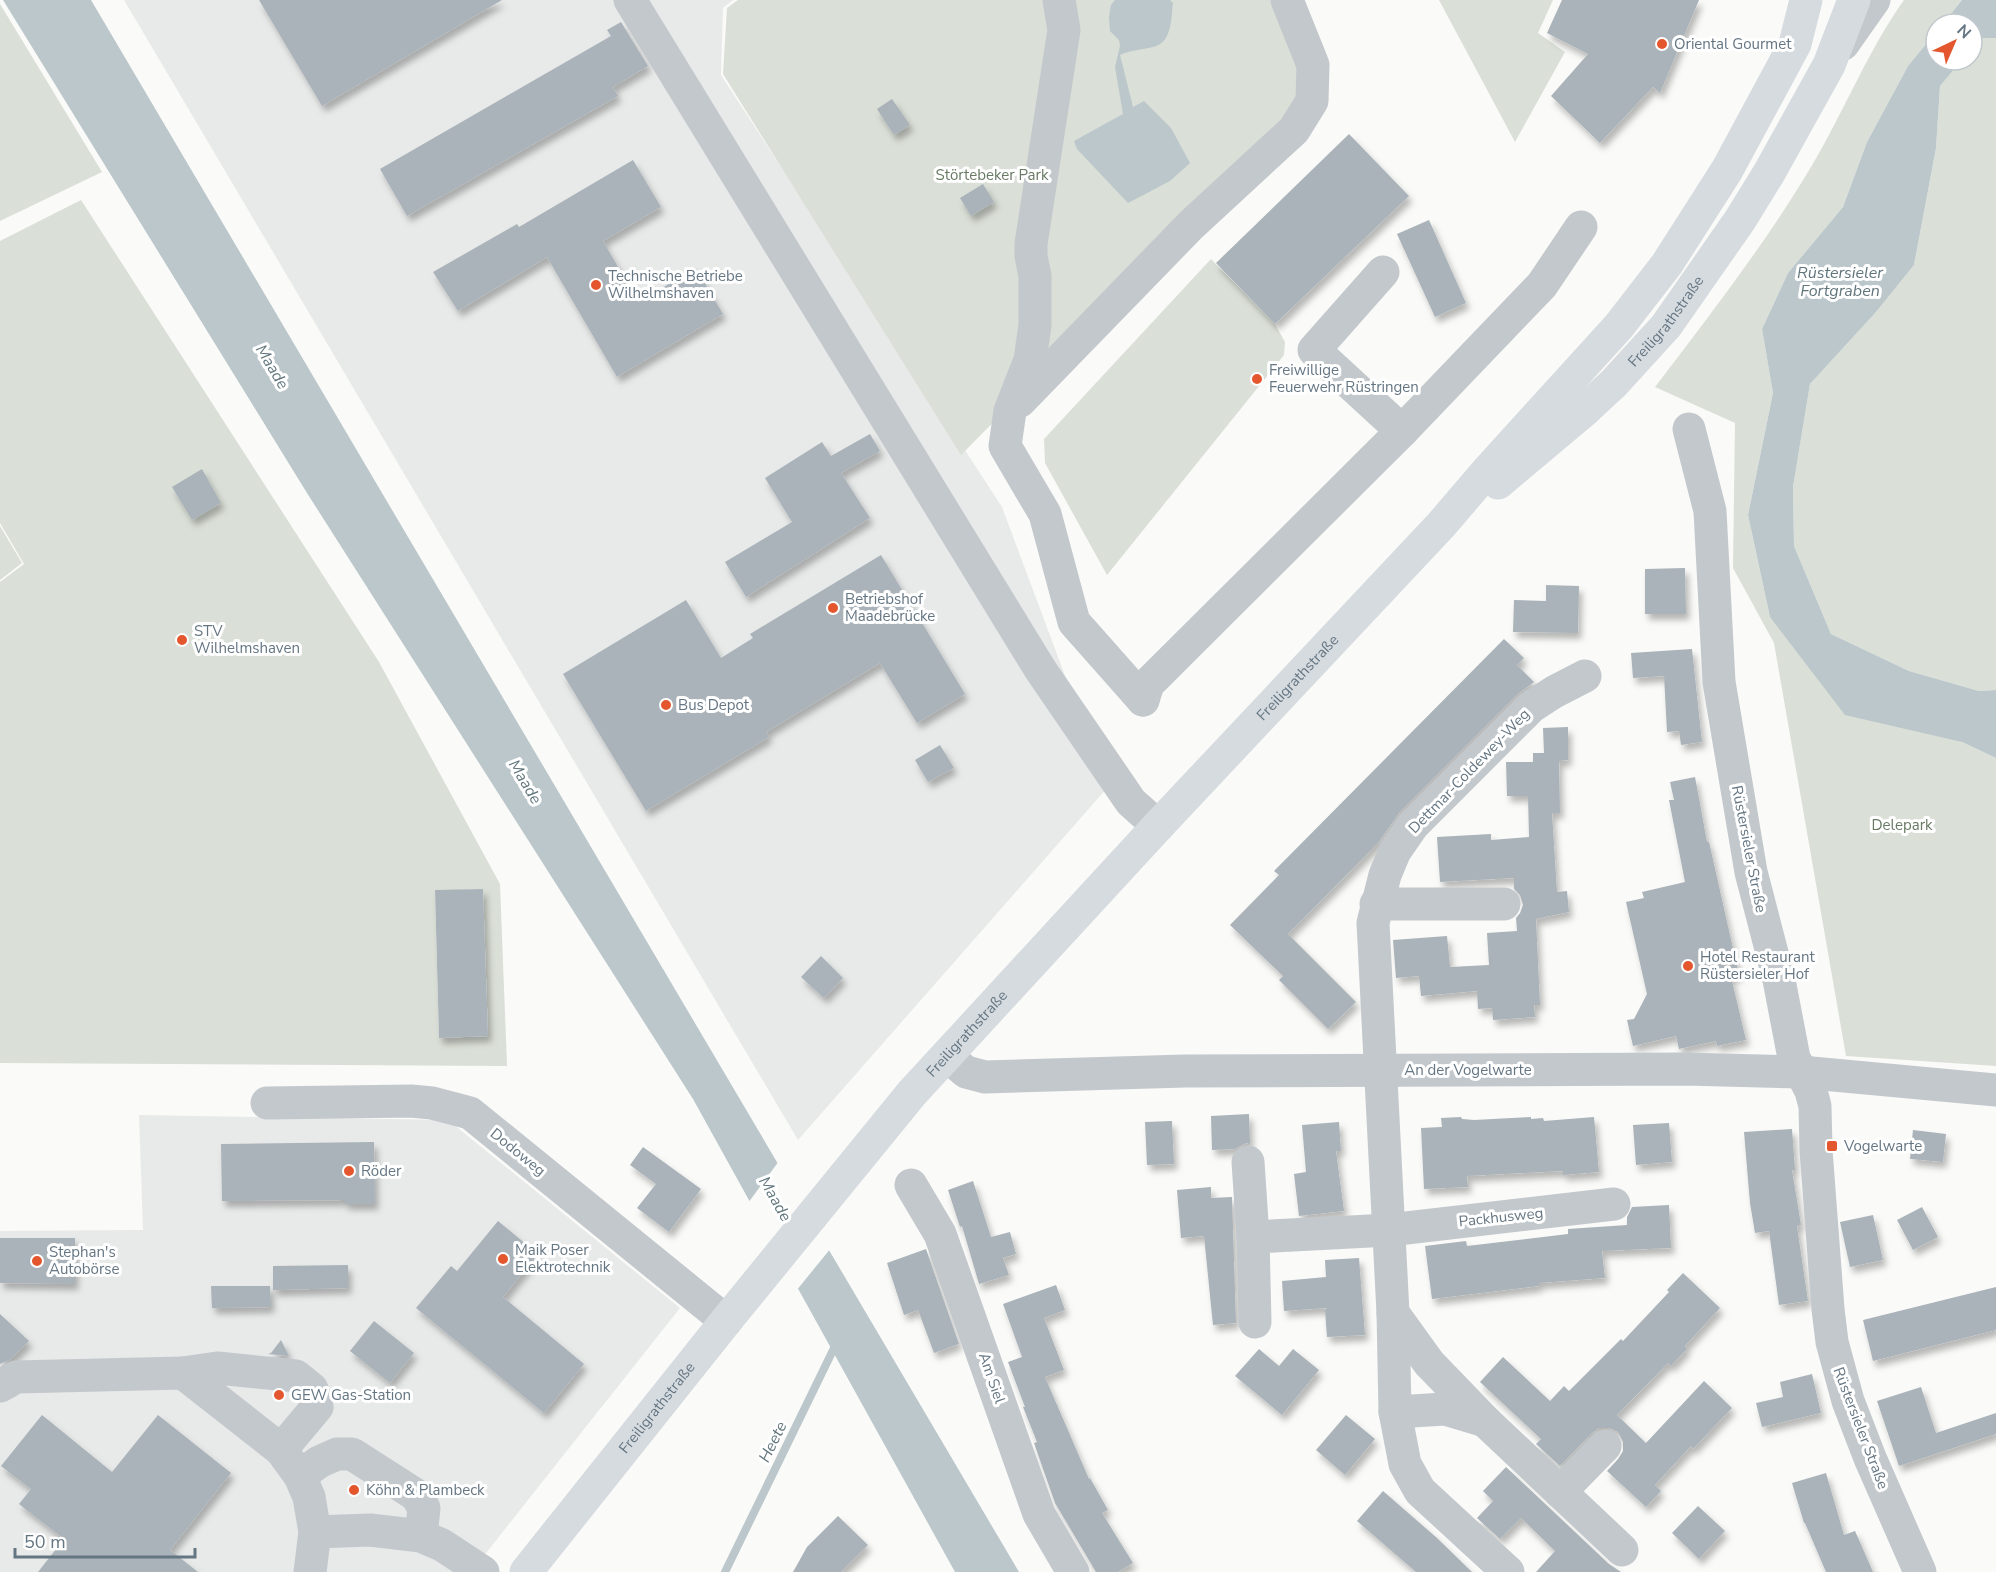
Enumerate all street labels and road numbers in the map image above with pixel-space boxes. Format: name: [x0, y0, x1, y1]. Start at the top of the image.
street label: Freiligrathstraße: [1624, 272, 1708, 371]
street label: Freiligrathstraße: [1252, 630, 1343, 725]
street label: Dettmar-Coldewey-Weg: [1404, 704, 1534, 838]
street label: Rüstersieler Straße: [1727, 784, 1771, 914]
street label: Freiligrathstraße: [922, 986, 1012, 1081]
street label: An der Vogelwarte: [1404, 1060, 1532, 1080]
street label: Dodoweg: [486, 1124, 550, 1180]
street label: Packhusweg: [1458, 1203, 1544, 1231]
street label: Am Siel: [974, 1350, 1010, 1407]
street label: Freiligrathstraße: [614, 1358, 699, 1458]
street label: Rüstersieler Straße: [1829, 1364, 1893, 1492]

